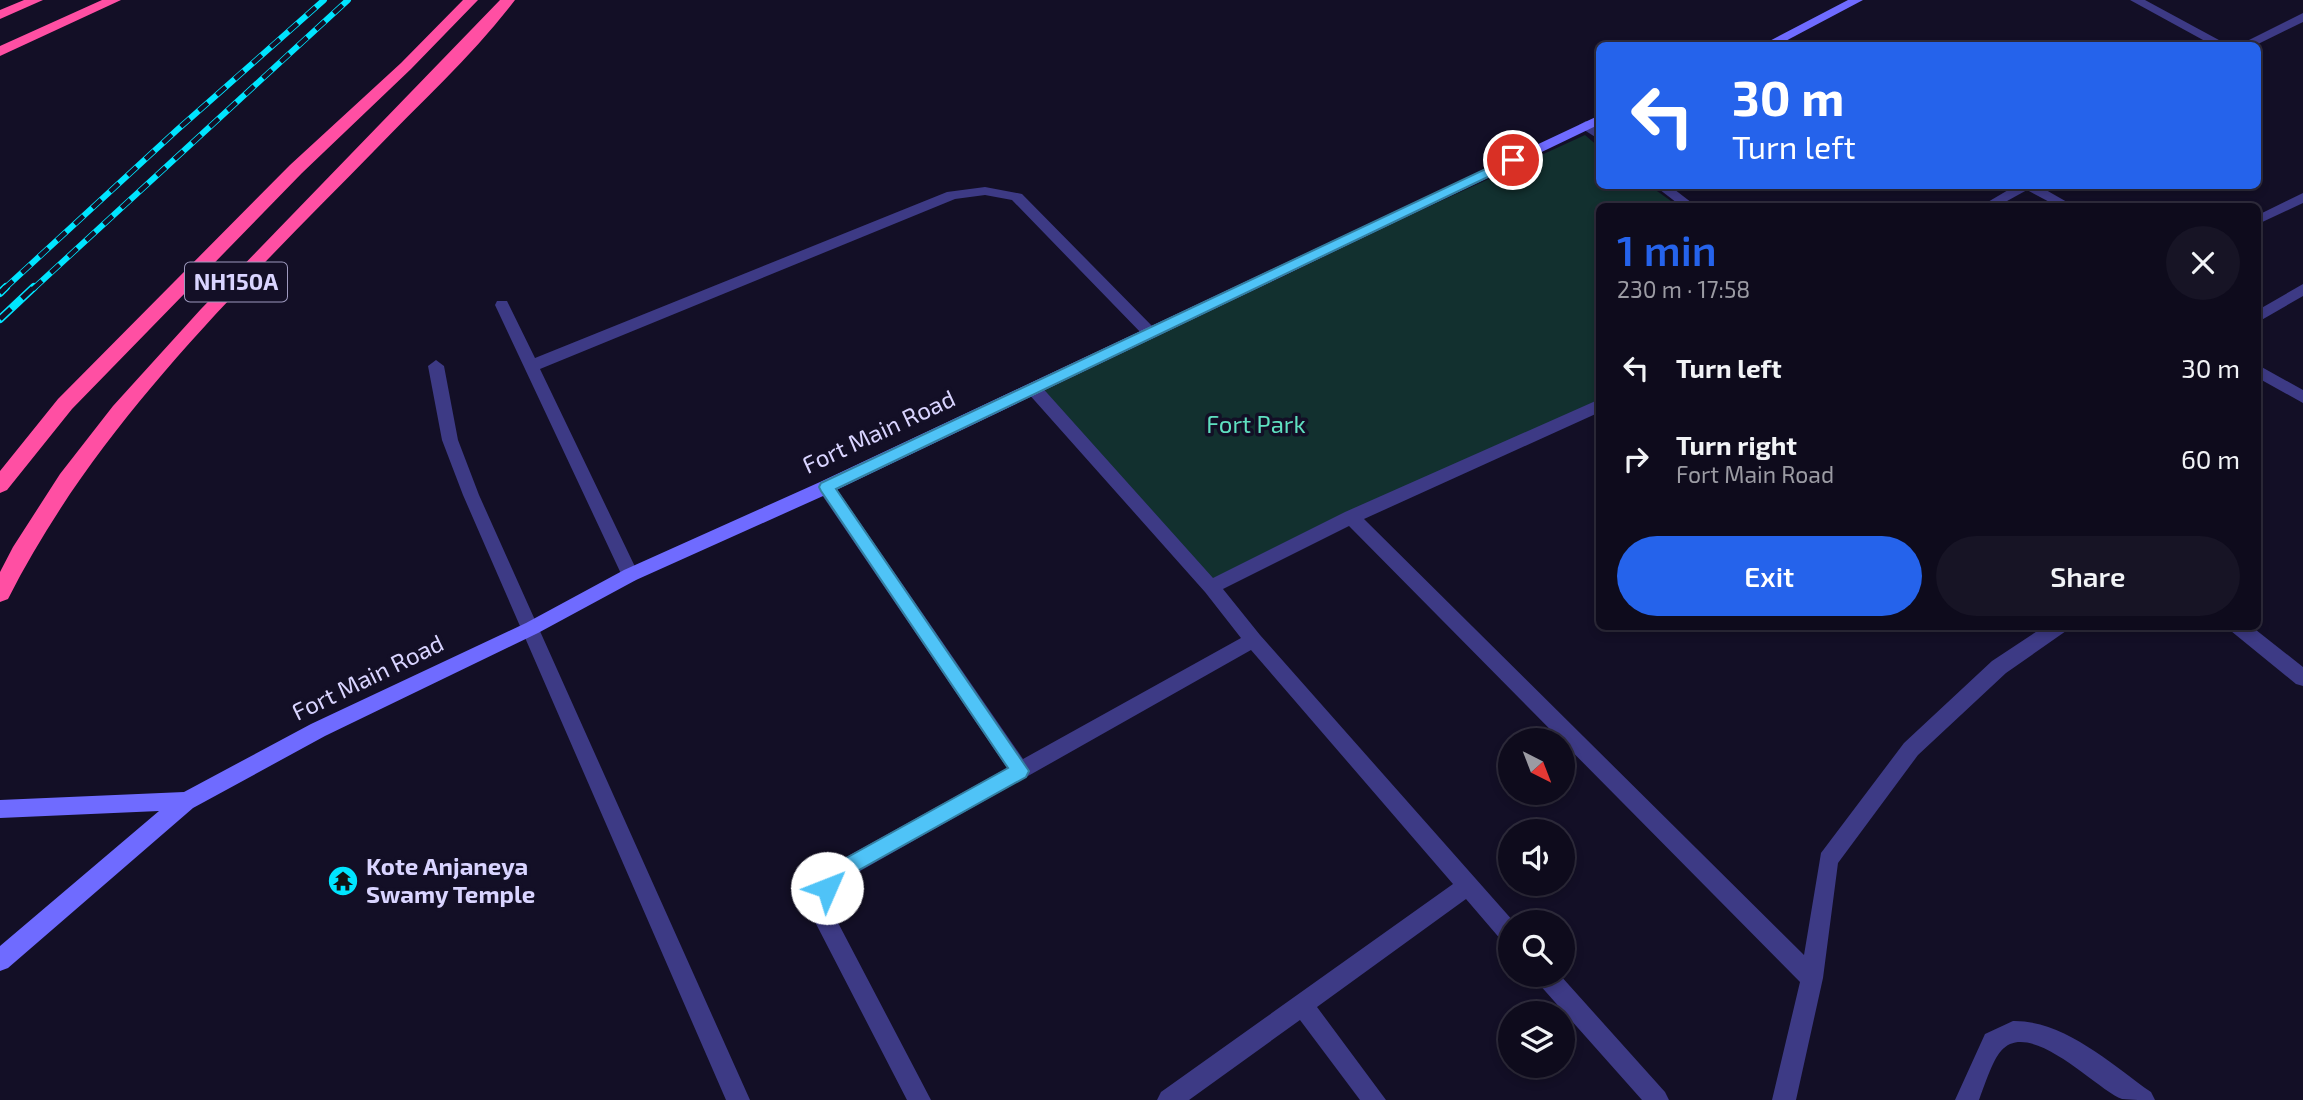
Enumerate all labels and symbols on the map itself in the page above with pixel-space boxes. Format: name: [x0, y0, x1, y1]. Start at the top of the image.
pin: [1483, 130, 1543, 190]
road number: NH150A: [185, 262, 287, 302]
street label: Fort Main Road: [797, 383, 959, 479]
park label: Fort Park: [1206, 409, 1306, 438]
street label: Fort Main Road: [287, 627, 448, 726]
north arrow: [1498, 728, 1575, 805]
place label: Kote Anjaneya Swamy Temple: [366, 851, 535, 908]
position arrow: [790, 851, 864, 925]
temple icon: Kote Anjaneya Swamy Temple: [326, 864, 360, 898]

